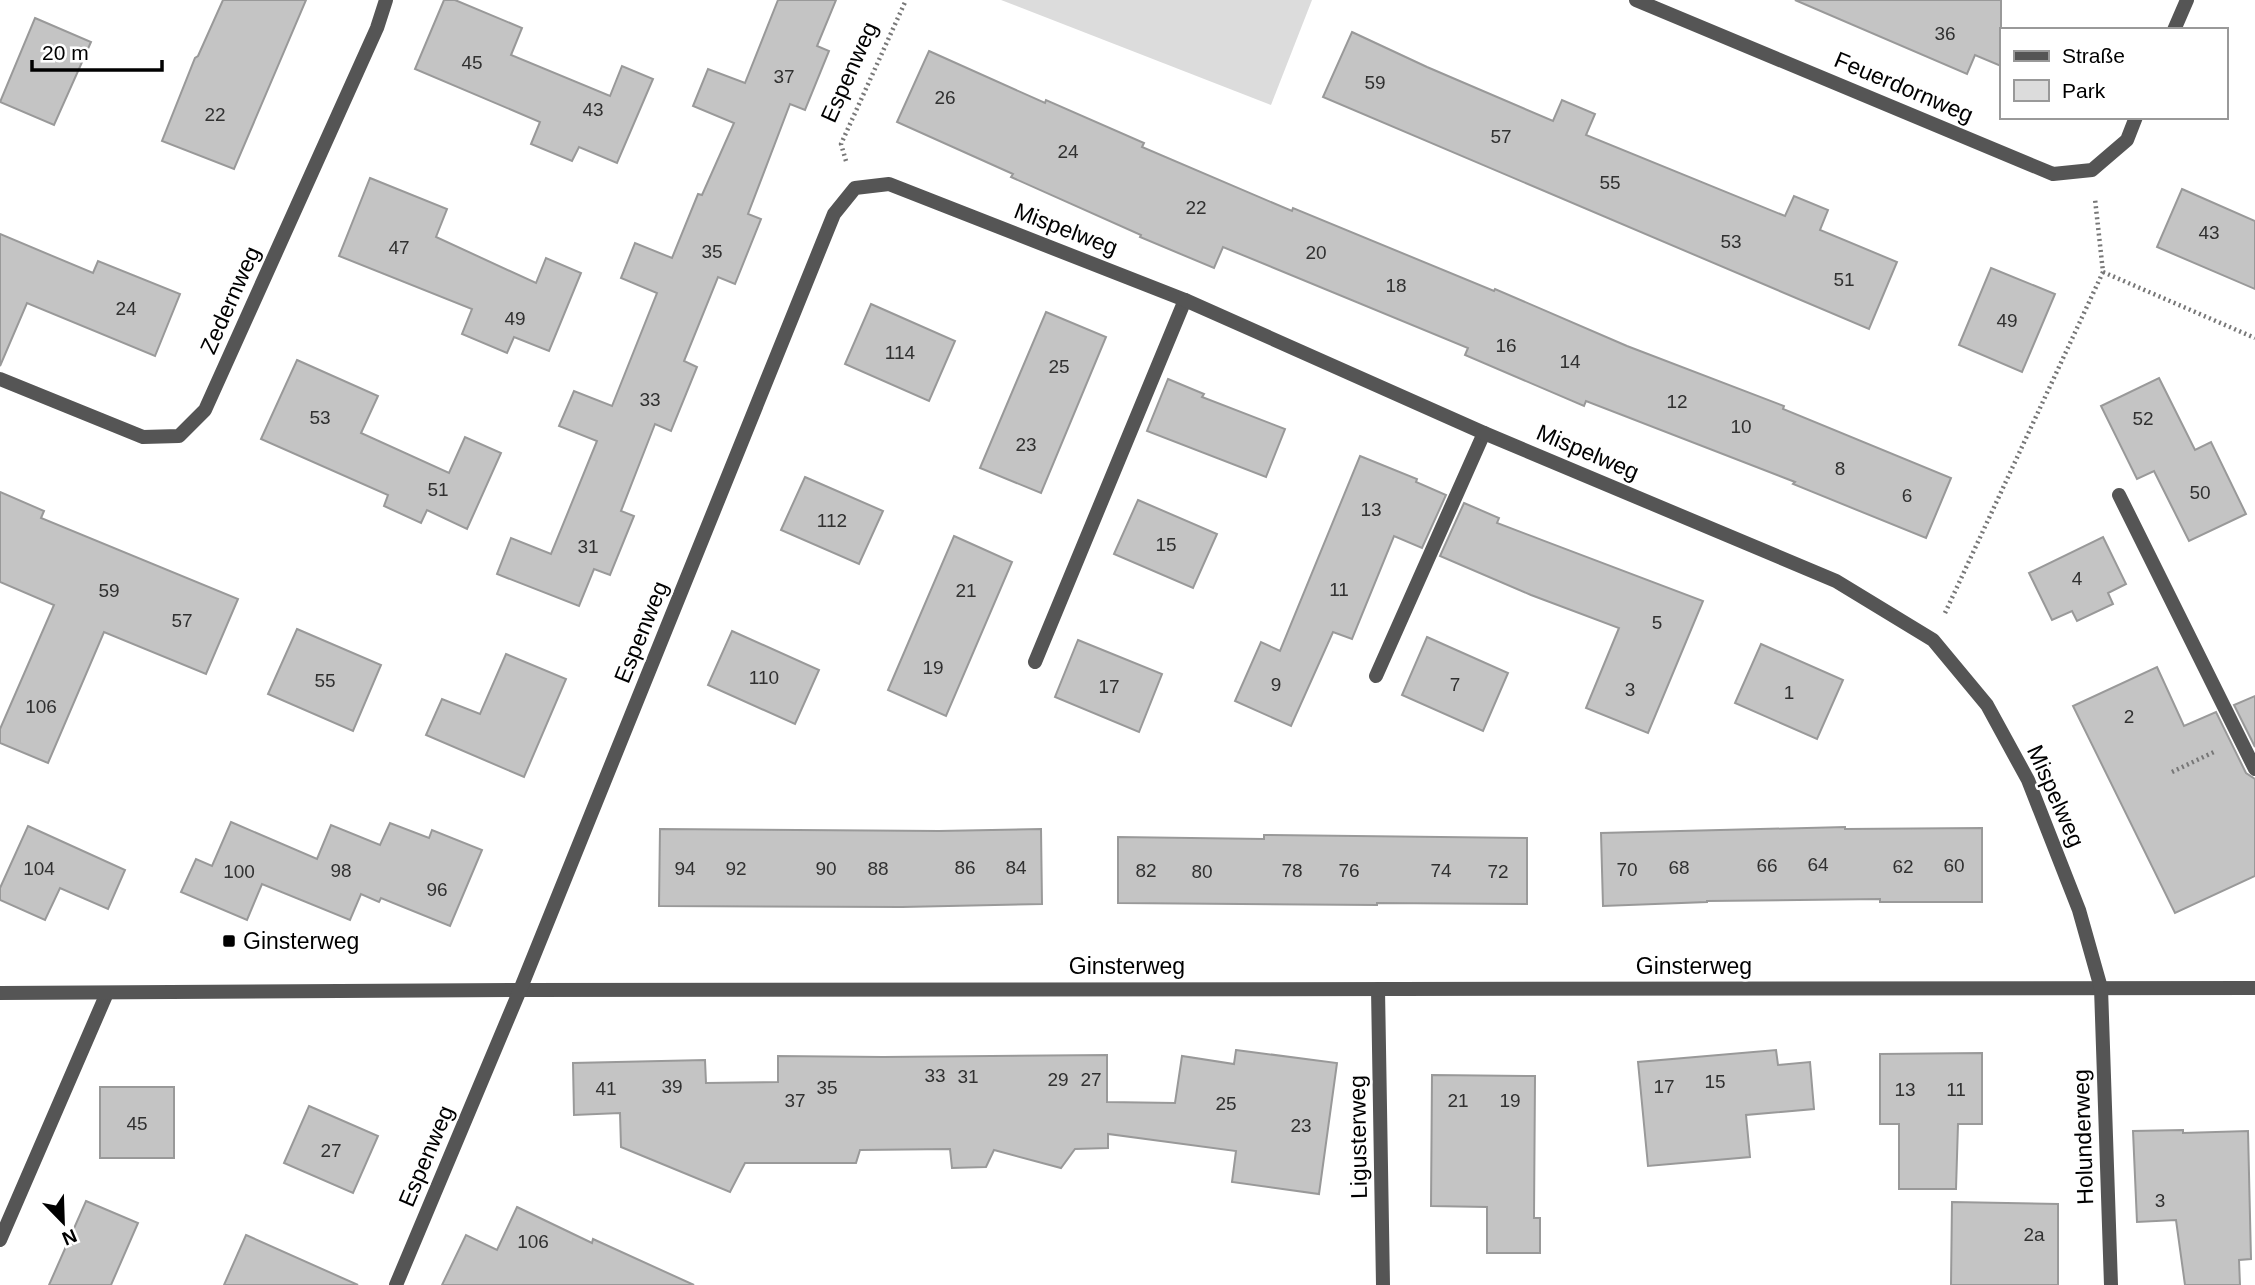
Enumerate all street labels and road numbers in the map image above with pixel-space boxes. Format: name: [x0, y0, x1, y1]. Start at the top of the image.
street label: Espenweg: [815, 18, 883, 126]
street label: Feuerdornweg: [1831, 46, 1977, 128]
street label: Mispelweg: [1011, 197, 1121, 261]
street label: Zedernweg: [195, 242, 265, 358]
street label: Mispelweg: [1533, 419, 1643, 485]
street label: Espenweg: [609, 577, 673, 687]
street label: Mispelweg: [2022, 741, 2090, 851]
street label: Ginsterweg: [1069, 953, 1185, 979]
street label: Ginsterweg: [1636, 953, 1752, 979]
street label: Holunderweg: [2068, 1069, 2098, 1205]
street label: Ligusterweg: [1344, 1075, 1372, 1199]
street label: Espenweg: [393, 1101, 459, 1211]

